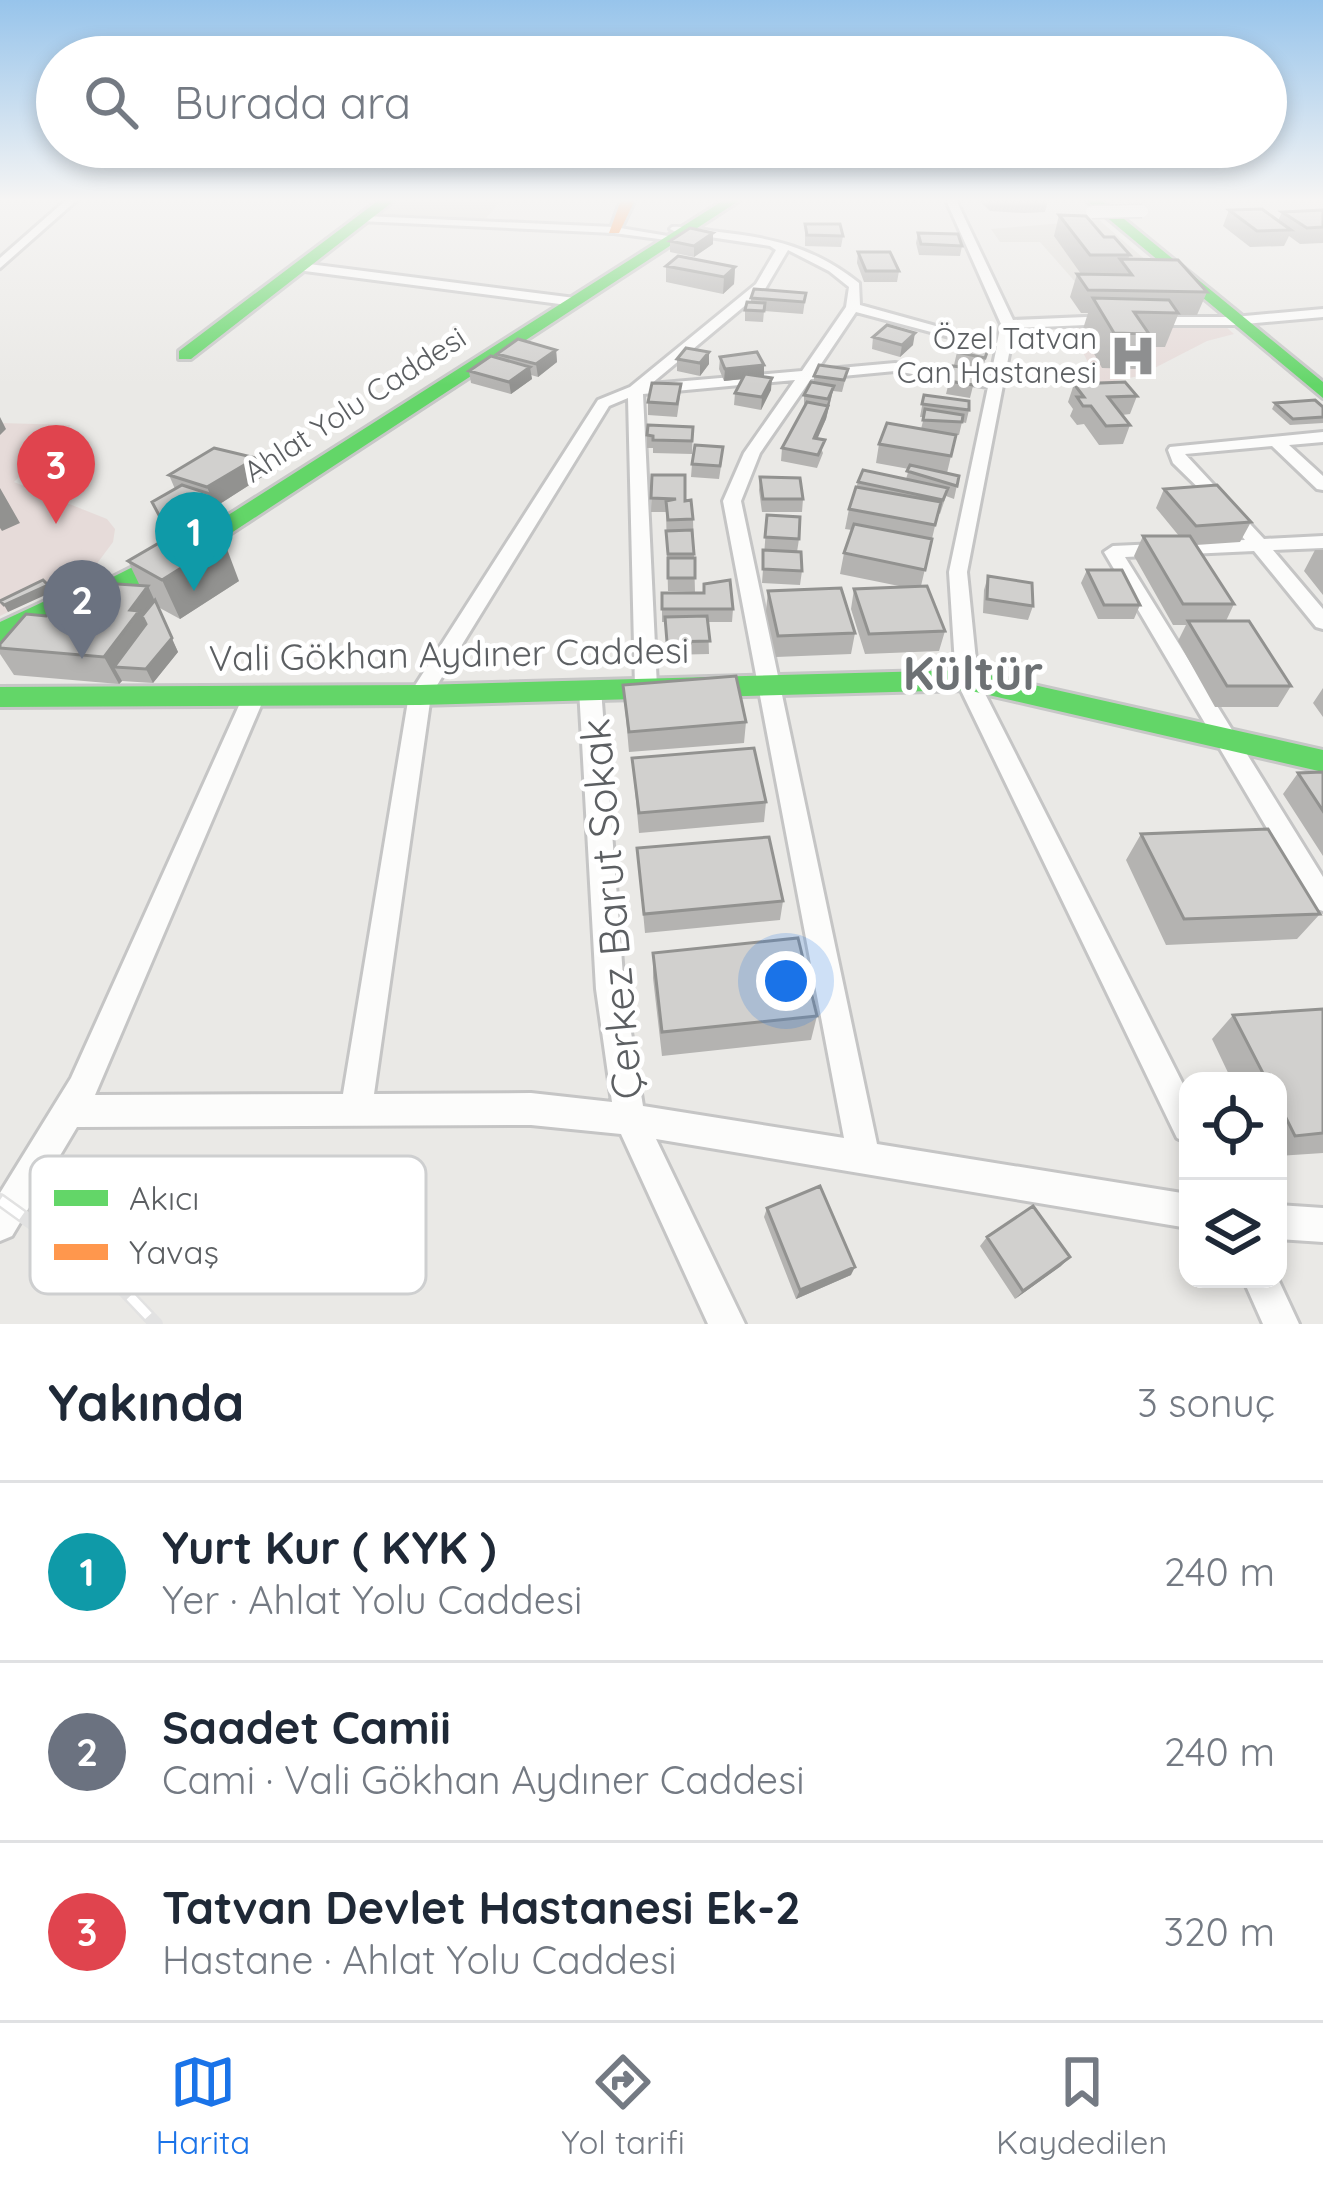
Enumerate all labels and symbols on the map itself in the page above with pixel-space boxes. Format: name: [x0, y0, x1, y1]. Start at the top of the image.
street label: Ahlat Yolu Caddesi: [236, 318, 473, 490]
place label: Özel Tatvan Can Hastanesi: [897, 319, 1097, 391]
hospital icon: Özel Tatvan Can Hastanesi: [1108, 331, 1158, 381]
pin: 3: [17, 425, 95, 524]
pin: 1: [155, 492, 233, 591]
pin: 2: [43, 560, 121, 659]
street label: Vali Gökhan Aydıner Caddesi: [208, 627, 690, 680]
district label: Kültür: [903, 642, 1043, 702]
street label: Çerkez Barut Sokak: [567, 716, 654, 1102]
your location: [756, 951, 816, 1011]
legend: [30, 1156, 426, 1294]
text: Akıcı: [129, 1177, 199, 1218]
text: Yavaş: [129, 1231, 219, 1272]

